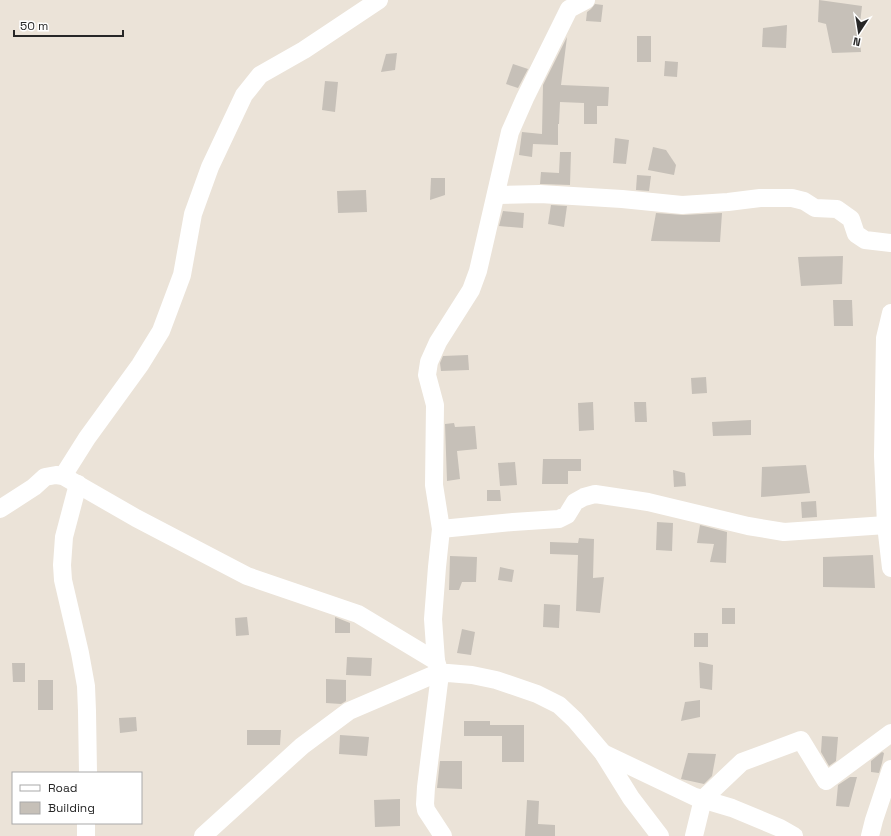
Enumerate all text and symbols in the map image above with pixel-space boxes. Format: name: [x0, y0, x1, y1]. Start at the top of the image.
scale bar: [14, 12, 123, 38]
north arrow: [839, 12, 879, 52]
text: 50 m: [20, 18, 48, 34]
text: N: [852, 34, 862, 49]
legend: [12, 772, 142, 824]
text: Road: [48, 780, 77, 796]
text: Building: [48, 800, 95, 816]

